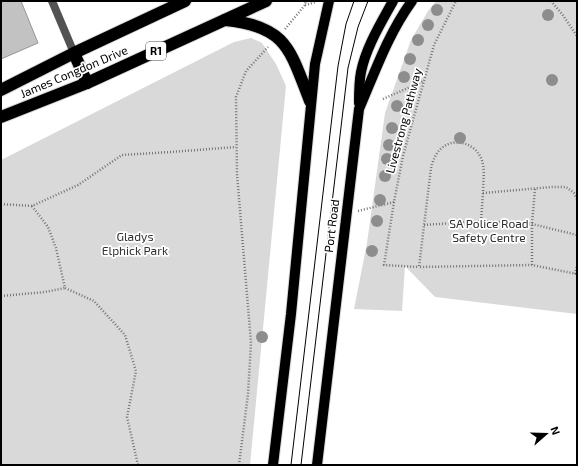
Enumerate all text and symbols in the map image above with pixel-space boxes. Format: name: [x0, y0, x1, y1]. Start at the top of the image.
street label: James Congdon Drive: [18, 42, 130, 100]
road number: R1: [146, 42, 166, 60]
street label: Livestrong Pathway: [382, 66, 424, 175]
street label: Port Road: [321, 198, 341, 253]
park label: SA Police Road Safety Centre: [449, 216, 529, 244]
park label: Gladys Elphick Park: [102, 229, 168, 257]
north arrow: [526, 414, 566, 454]
text: N: [548, 424, 563, 436]

